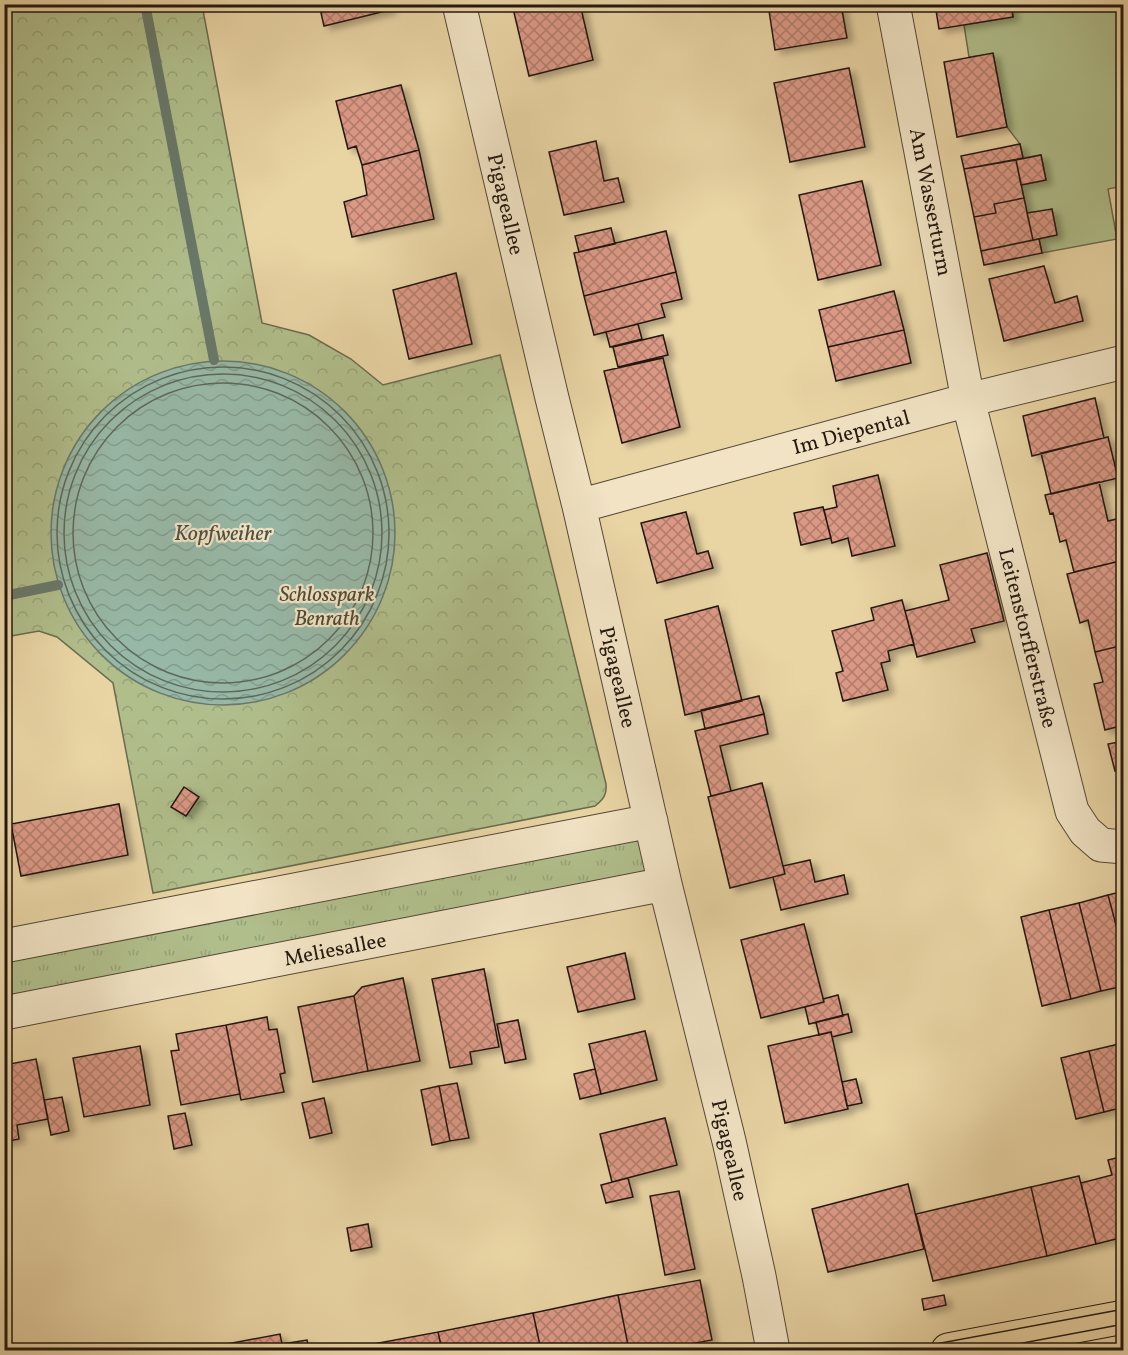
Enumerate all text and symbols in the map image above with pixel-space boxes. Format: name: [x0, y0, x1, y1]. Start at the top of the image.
street label: Am Wasserturm: [901, 126, 958, 279]
street label: Pigageallee: [479, 151, 530, 258]
street label: Im Diepental: [789, 404, 913, 463]
water label: Kopfweiher: [174, 519, 273, 550]
street label: Leitenstorfferstraße: [990, 545, 1063, 731]
park label: Schlosspark Benrath: [279, 581, 375, 634]
street label: Pigageallee: [591, 624, 642, 731]
street label: Meliesallee: [282, 926, 389, 975]
street label: Pigageallee: [703, 1097, 754, 1204]

